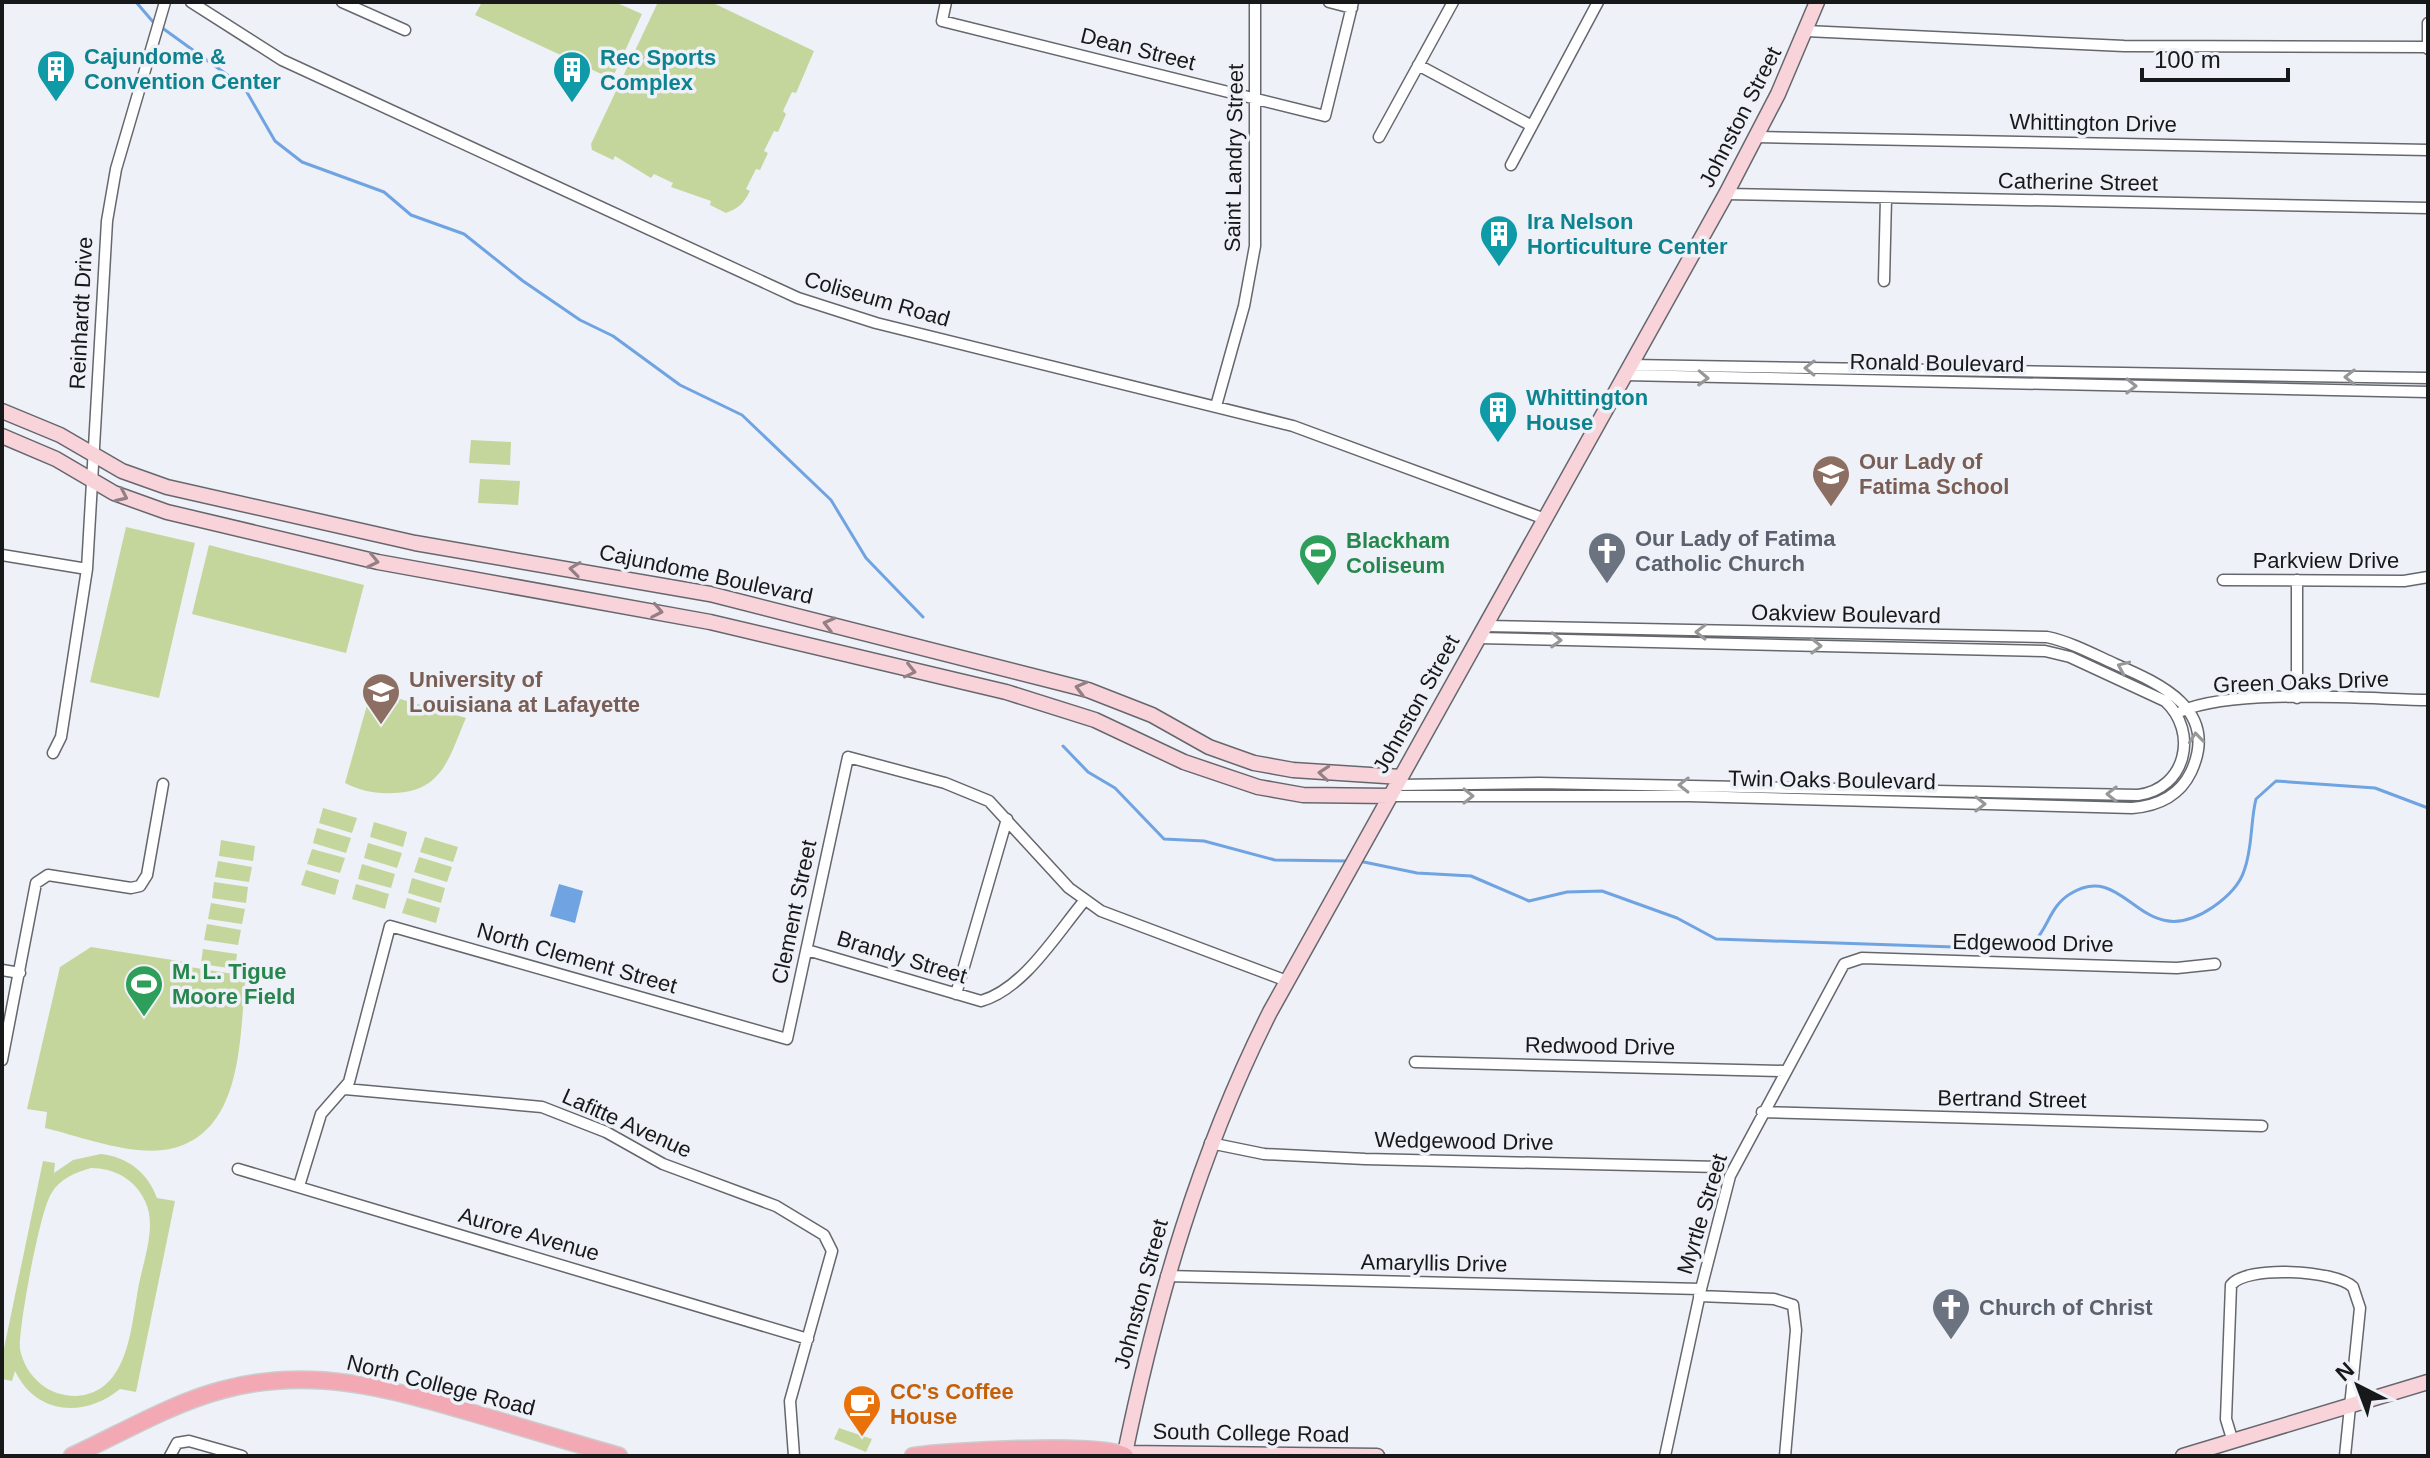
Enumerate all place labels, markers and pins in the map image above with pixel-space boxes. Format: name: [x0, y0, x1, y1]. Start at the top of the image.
place label: Cajundome & Convention Center: [84, 44, 281, 94]
place label: Rec Sports Complex: [600, 45, 716, 95]
building icon: Cajundome & Convention Center: [35, 48, 77, 103]
building icon: Rec Sports Complex: [551, 49, 593, 104]
place label: Ira Nelson Horticulture Center: [1527, 209, 1728, 259]
building icon: Ira Nelson Horticulture Center: [1478, 213, 1520, 268]
place label: Whittington House: [1526, 385, 1648, 435]
building icon: Whittington House: [1477, 389, 1519, 444]
place label: Our Lady of Fatima School: [1859, 449, 2009, 499]
school or university icon: Our Lady of Fatima School: [1810, 453, 1852, 508]
place label: Our Lady of Fatima Catholic Church: [1635, 526, 1836, 576]
place label: Blackham Coliseum: [1346, 528, 1450, 578]
church icon: Our Lady of Fatima Catholic Church: [1586, 530, 1628, 585]
sports icon: Blackham Coliseum: [1297, 532, 1339, 587]
place label: University of Louisiana at Lafayette: [409, 667, 640, 717]
school or university icon: University of Louisiana at Lafayette: [360, 671, 402, 726]
place label: M. L. Tigue Moore Field: [172, 959, 295, 1009]
sports icon: M. L. Tigue Moore Field: [123, 963, 165, 1018]
church icon: Church of Christ: [1930, 1286, 1972, 1341]
place label: Church of Christ: [1979, 1295, 2153, 1320]
place label: CC's Coffee House: [890, 1379, 1014, 1429]
cafe icon: CC's Coffee House: [841, 1383, 883, 1438]

